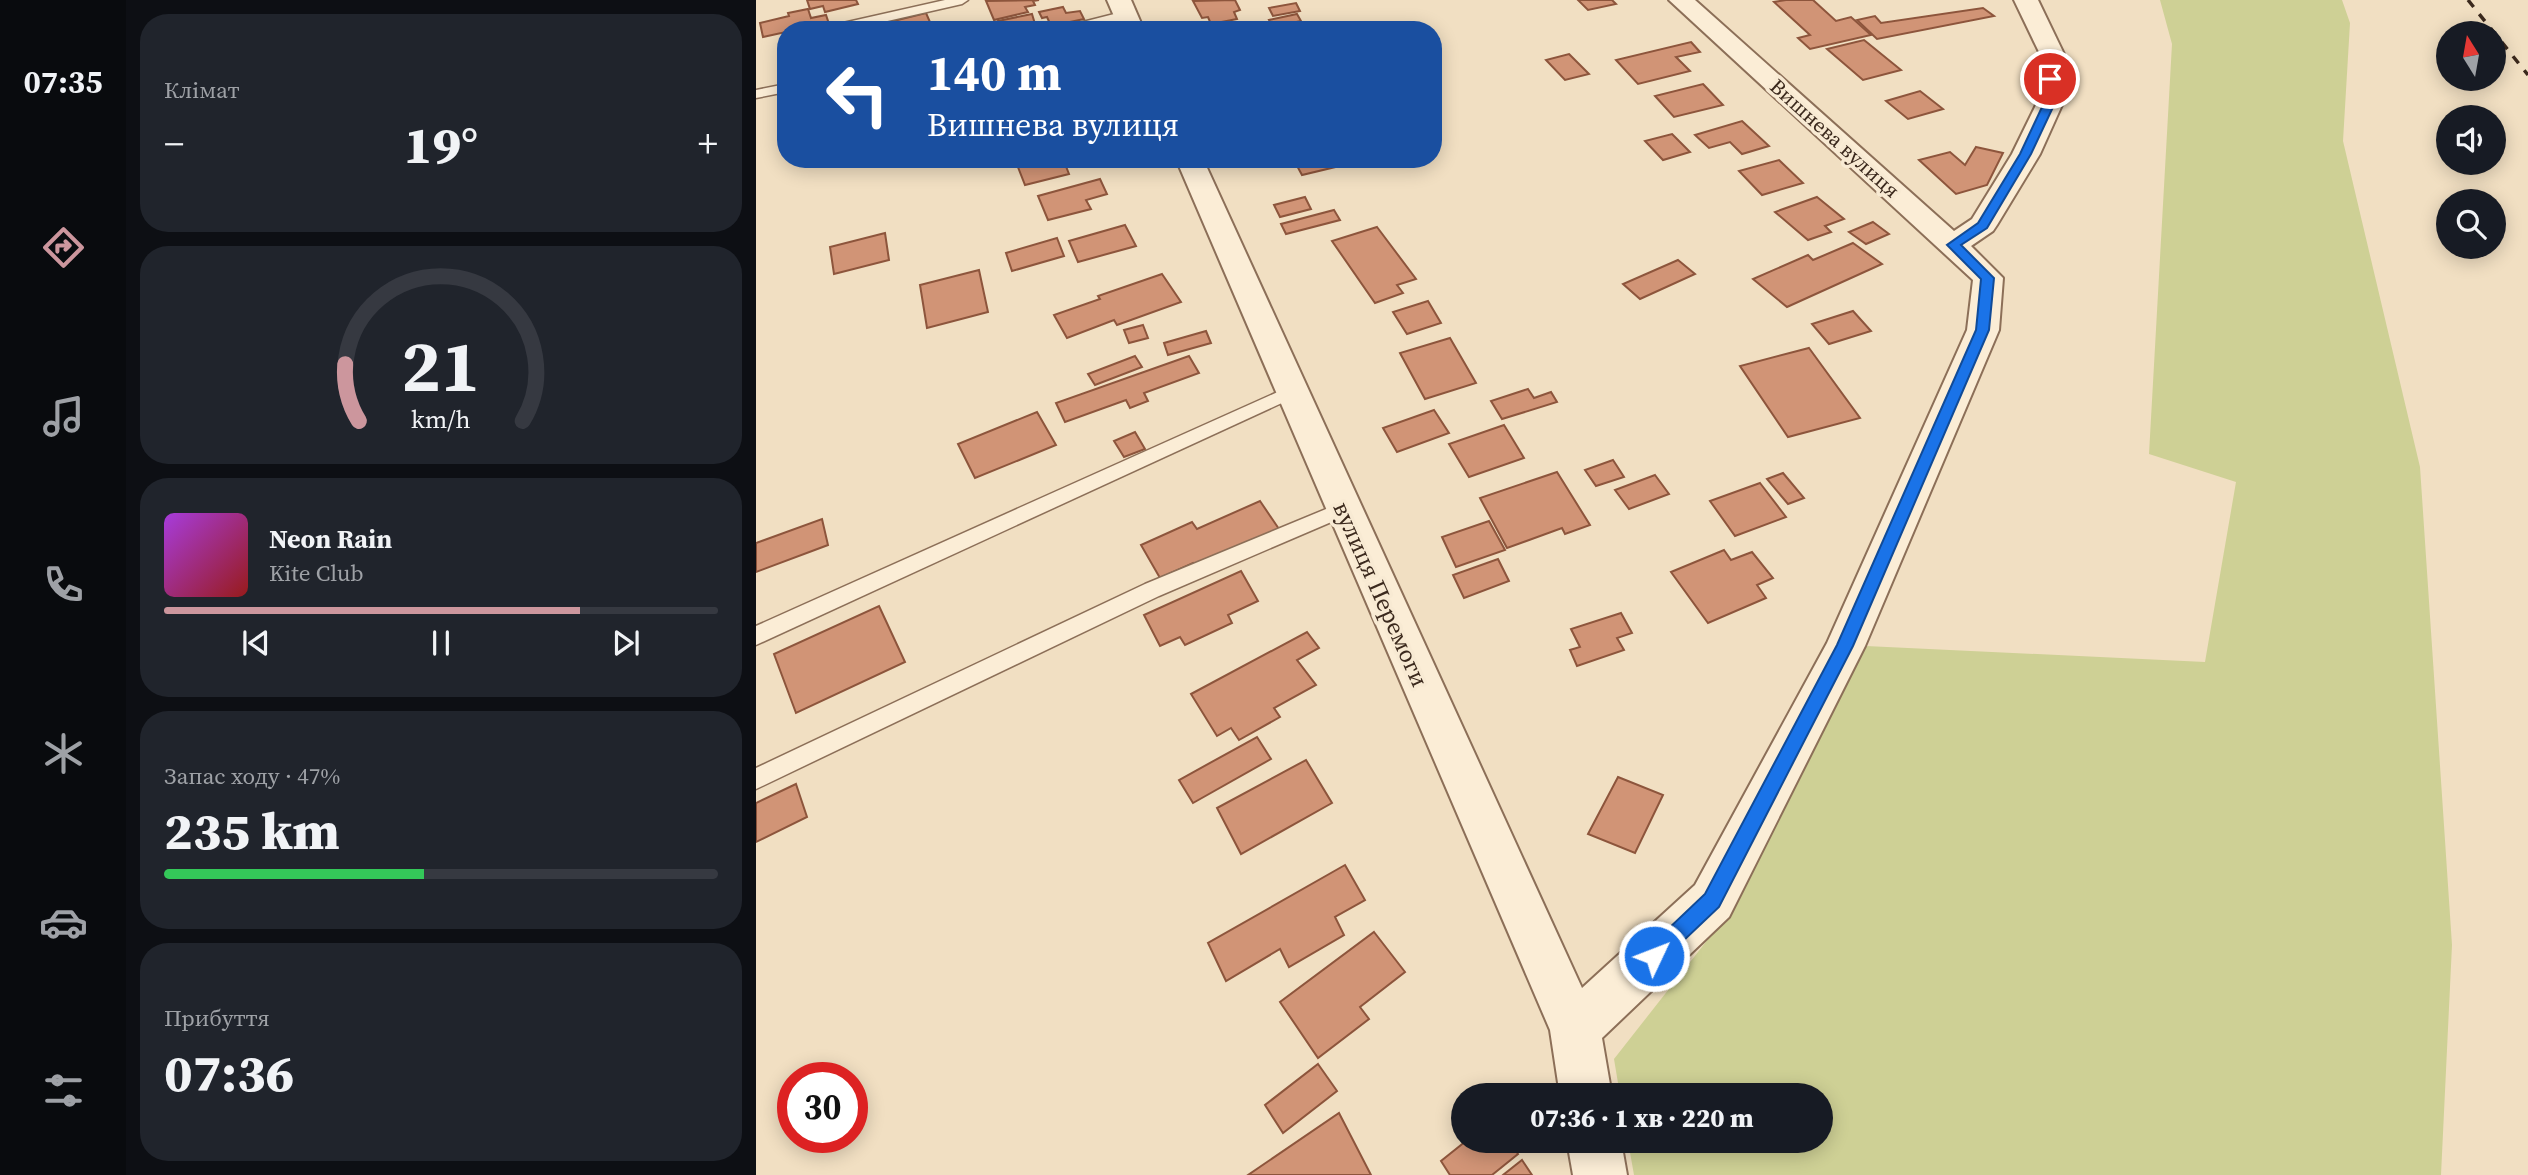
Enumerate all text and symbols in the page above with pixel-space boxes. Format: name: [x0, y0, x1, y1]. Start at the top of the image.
north arrow: [2436, 21, 2506, 91]
map controls: [2436, 21, 2506, 259]
text: 140 m: [927, 39, 1062, 106]
icon: left: [812, 49, 903, 140]
pin: [2020, 49, 2080, 109]
text: 07:35: [24, 60, 102, 104]
icon: arrive: [2031, 60, 2069, 98]
street label: Вишнева вулиця: [1764, 72, 1906, 204]
text: Клімат: [164, 74, 240, 106]
text: Вишнева вулиця: [927, 103, 1179, 147]
button: sound: [2436, 105, 2506, 175]
text: 19°: [404, 109, 478, 180]
text: −: [164, 118, 184, 170]
text: +: [698, 118, 718, 170]
button: search: [2436, 189, 2506, 259]
icon: directions: [39, 223, 88, 272]
text: 21: [402, 317, 480, 416]
icon: music: [39, 392, 88, 441]
text: km/h: [411, 402, 471, 436]
street label: вулиця Перемоги: [1325, 496, 1437, 692]
text: Neon Rain: [269, 521, 392, 557]
text: Kite Club: [269, 557, 364, 589]
icon: phone: [39, 560, 88, 609]
icon: previous: [237, 624, 275, 662]
icon: pause: [422, 624, 460, 662]
icon: next: [607, 624, 645, 662]
icon: climate: [39, 729, 88, 778]
text: Запас ходу · 47%: [164, 760, 340, 792]
text: 235 km: [164, 795, 340, 866]
icon: car: [39, 898, 88, 947]
position arrow: [1617, 919, 1691, 993]
text: Прибуття: [164, 1002, 270, 1034]
text: 07:36: [164, 1037, 294, 1108]
speed limit sign: 30: [777, 1062, 868, 1153]
icon: filters: [39, 1066, 88, 1115]
text: 07:36 · 1 хв · 220 m: [1530, 1100, 1754, 1136]

